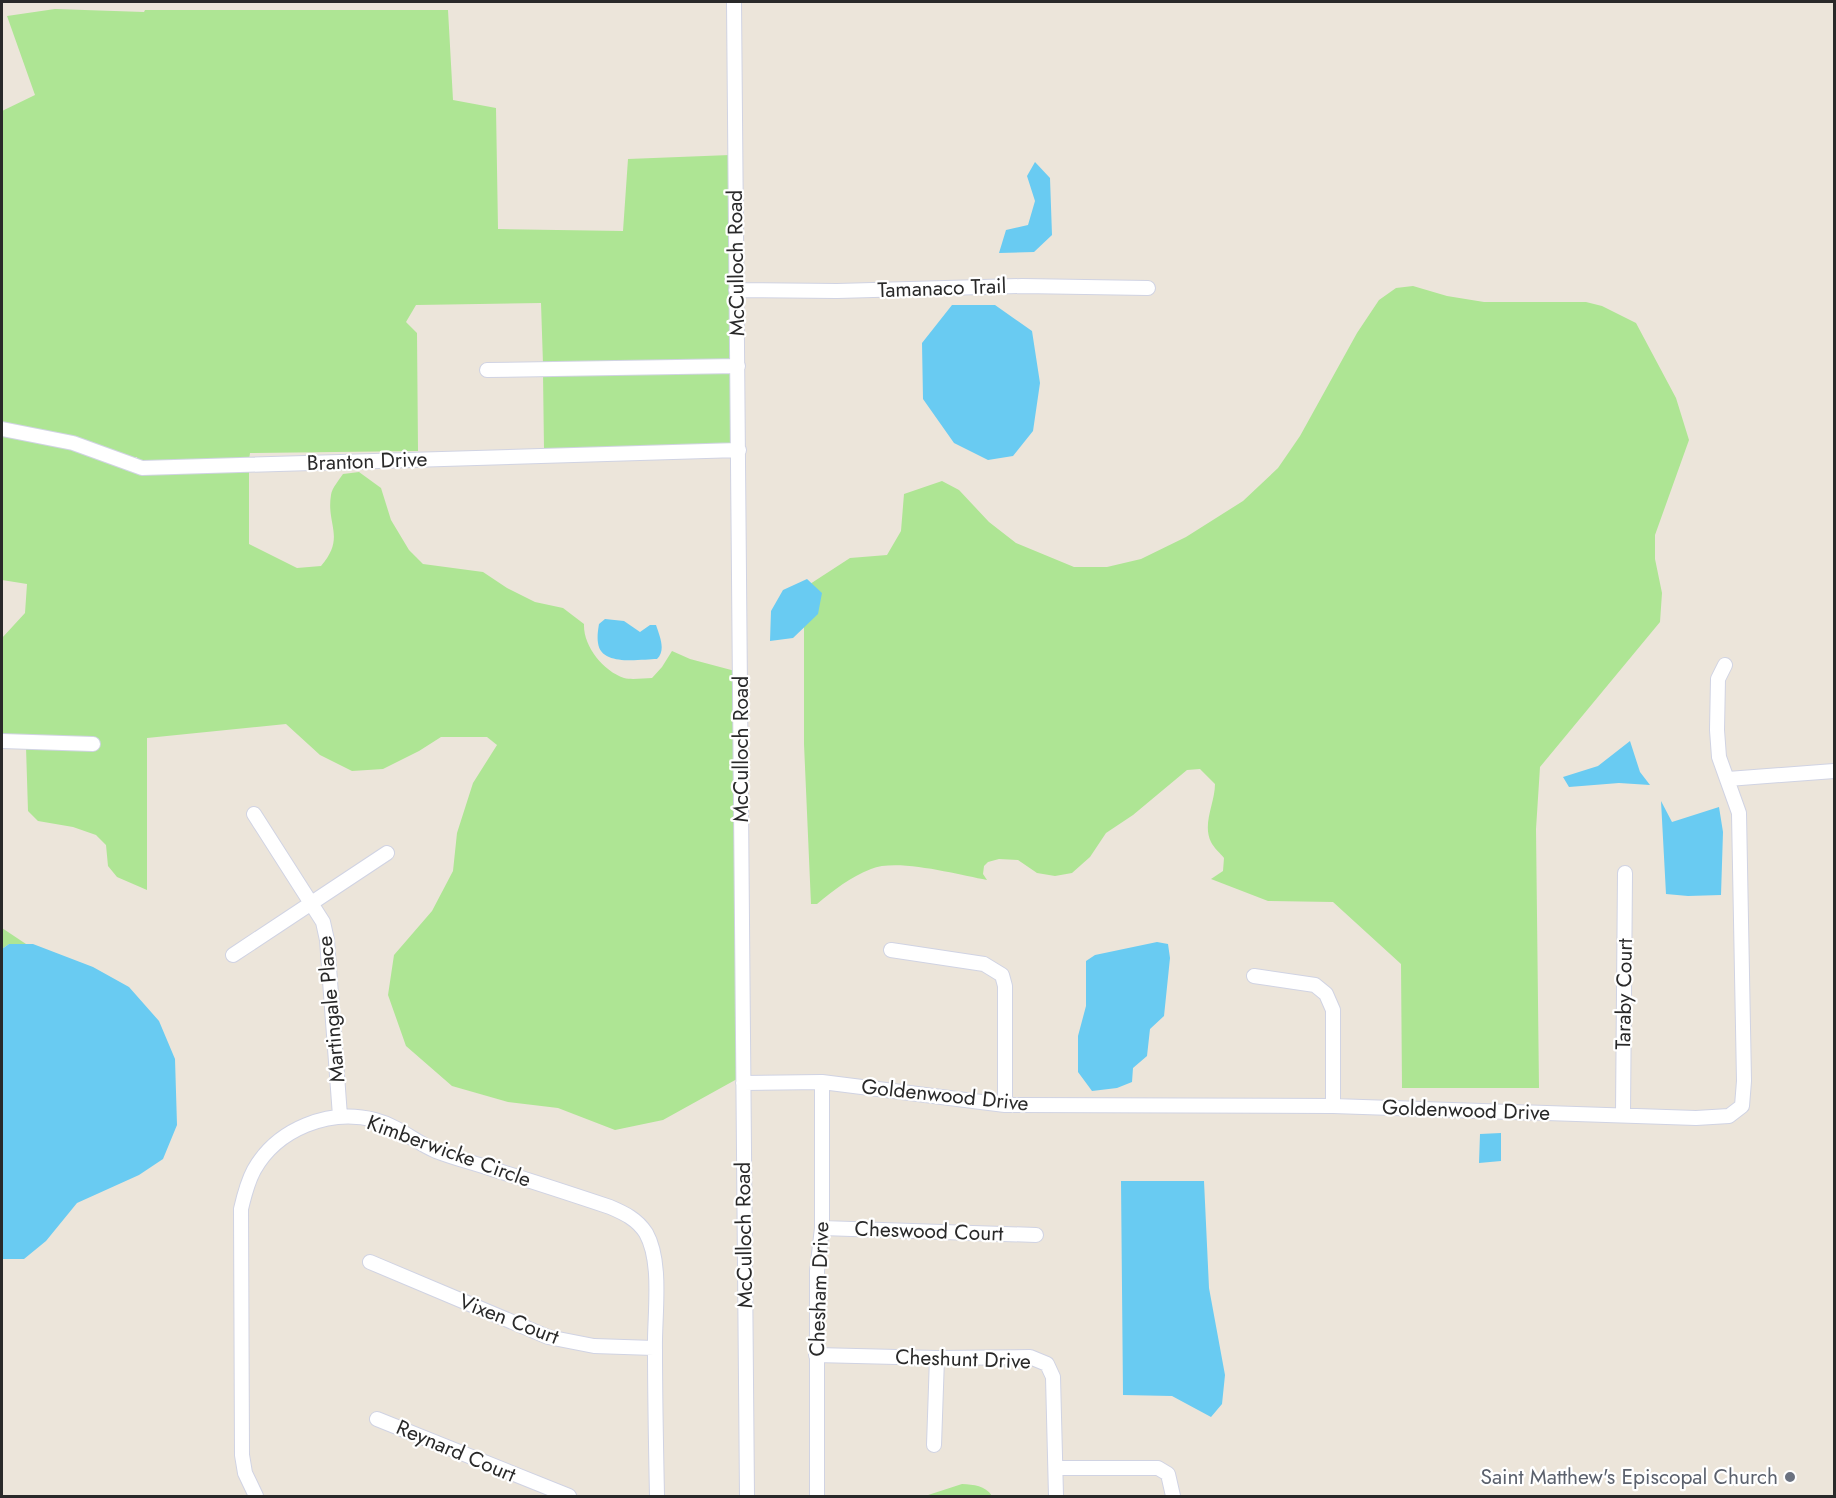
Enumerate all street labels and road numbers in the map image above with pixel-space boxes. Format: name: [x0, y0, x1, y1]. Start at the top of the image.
street label: McCulloch Road: [720, 190, 752, 336]
street label: Tamanaco Trail: [877, 271, 1007, 305]
street label: Branton Drive: [306, 444, 428, 478]
street label: McCulloch Road: [726, 676, 756, 822]
street label: Martingale Place: [310, 934, 352, 1084]
street label: Taraby Court: [1608, 938, 1640, 1050]
street label: Goldenwood Drive: [860, 1071, 1030, 1119]
street label: Goldenwood Drive: [1381, 1092, 1551, 1128]
street label: Kimberwicke Circle: [363, 1107, 535, 1195]
street label: McCulloch Road: [728, 1162, 760, 1308]
street label: Cheswood Court: [854, 1213, 1004, 1249]
street label: Chesham Drive: [802, 1221, 836, 1357]
street label: Vixen Court: [455, 1286, 563, 1352]
street label: Cheshunt Drive: [895, 1342, 1032, 1376]
street label: Reynard Court: [392, 1412, 520, 1490]

